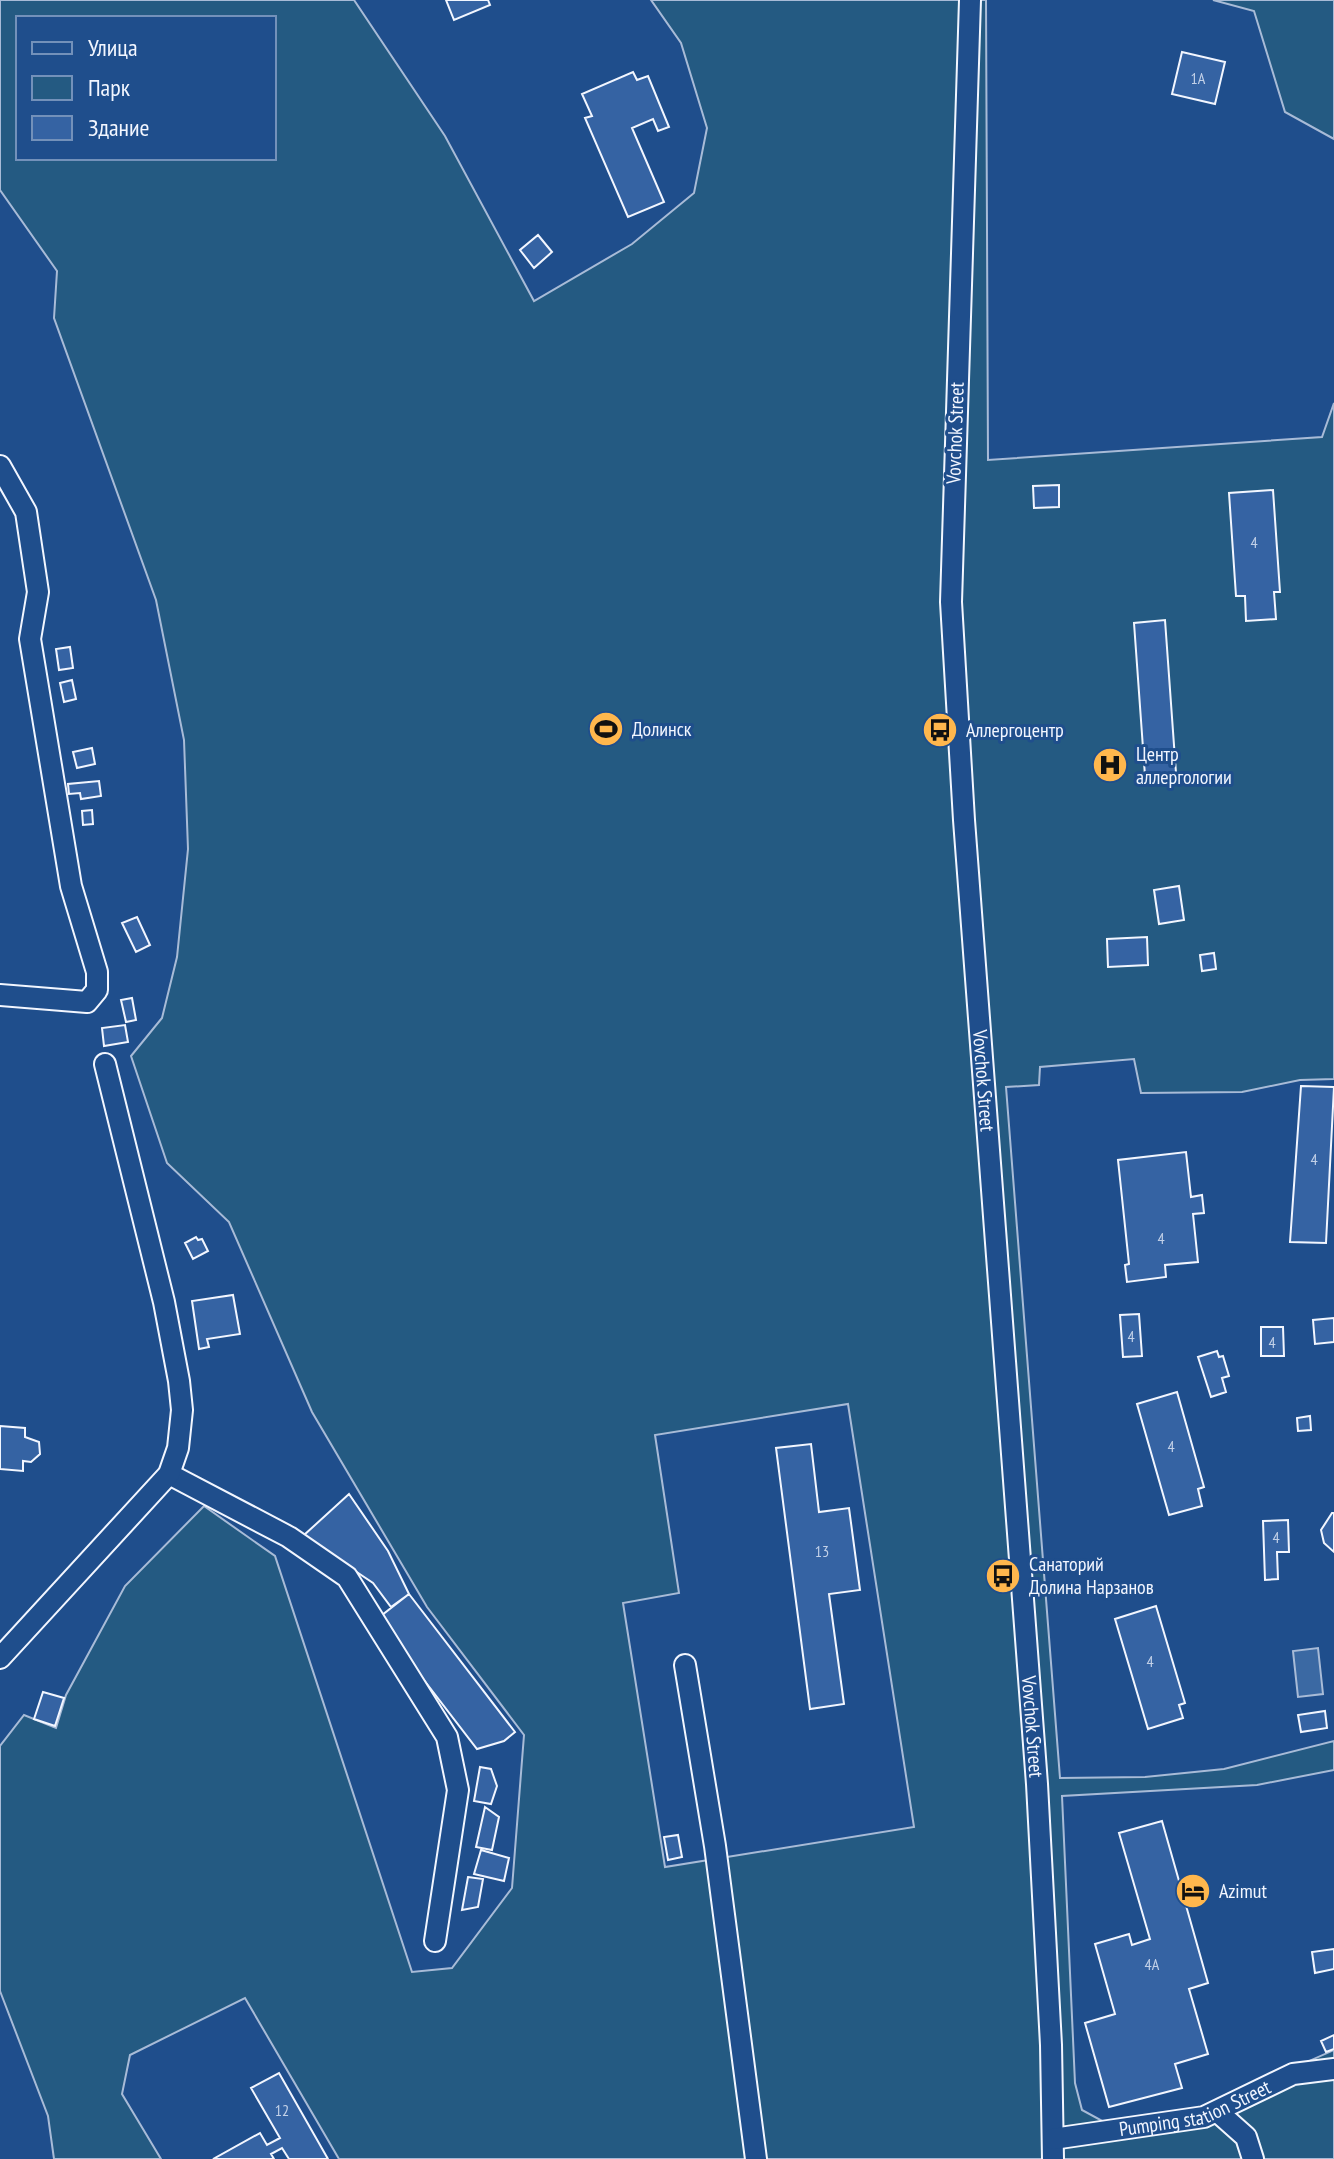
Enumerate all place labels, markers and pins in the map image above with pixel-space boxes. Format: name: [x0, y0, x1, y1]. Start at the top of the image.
sports icon: Долинск: [587, 710, 625, 748]
bus stop icon: Аллергоцентр: [921, 711, 959, 749]
place label: Долинск: [632, 716, 692, 742]
place label: Аллергоцентр: [966, 717, 1064, 743]
place label: Центр аллергологии: [1136, 741, 1232, 790]
hospital icon: Центр аллергологии: [1091, 746, 1129, 784]
place label: Санаторий Долина Нарзанов: [1029, 1551, 1154, 1600]
bus stop icon: Санаторий Долина Нарзанов: [984, 1557, 1022, 1595]
hotel icon: Azimut: [1174, 1872, 1212, 1910]
place label: Azimut: [1219, 1878, 1267, 1904]

